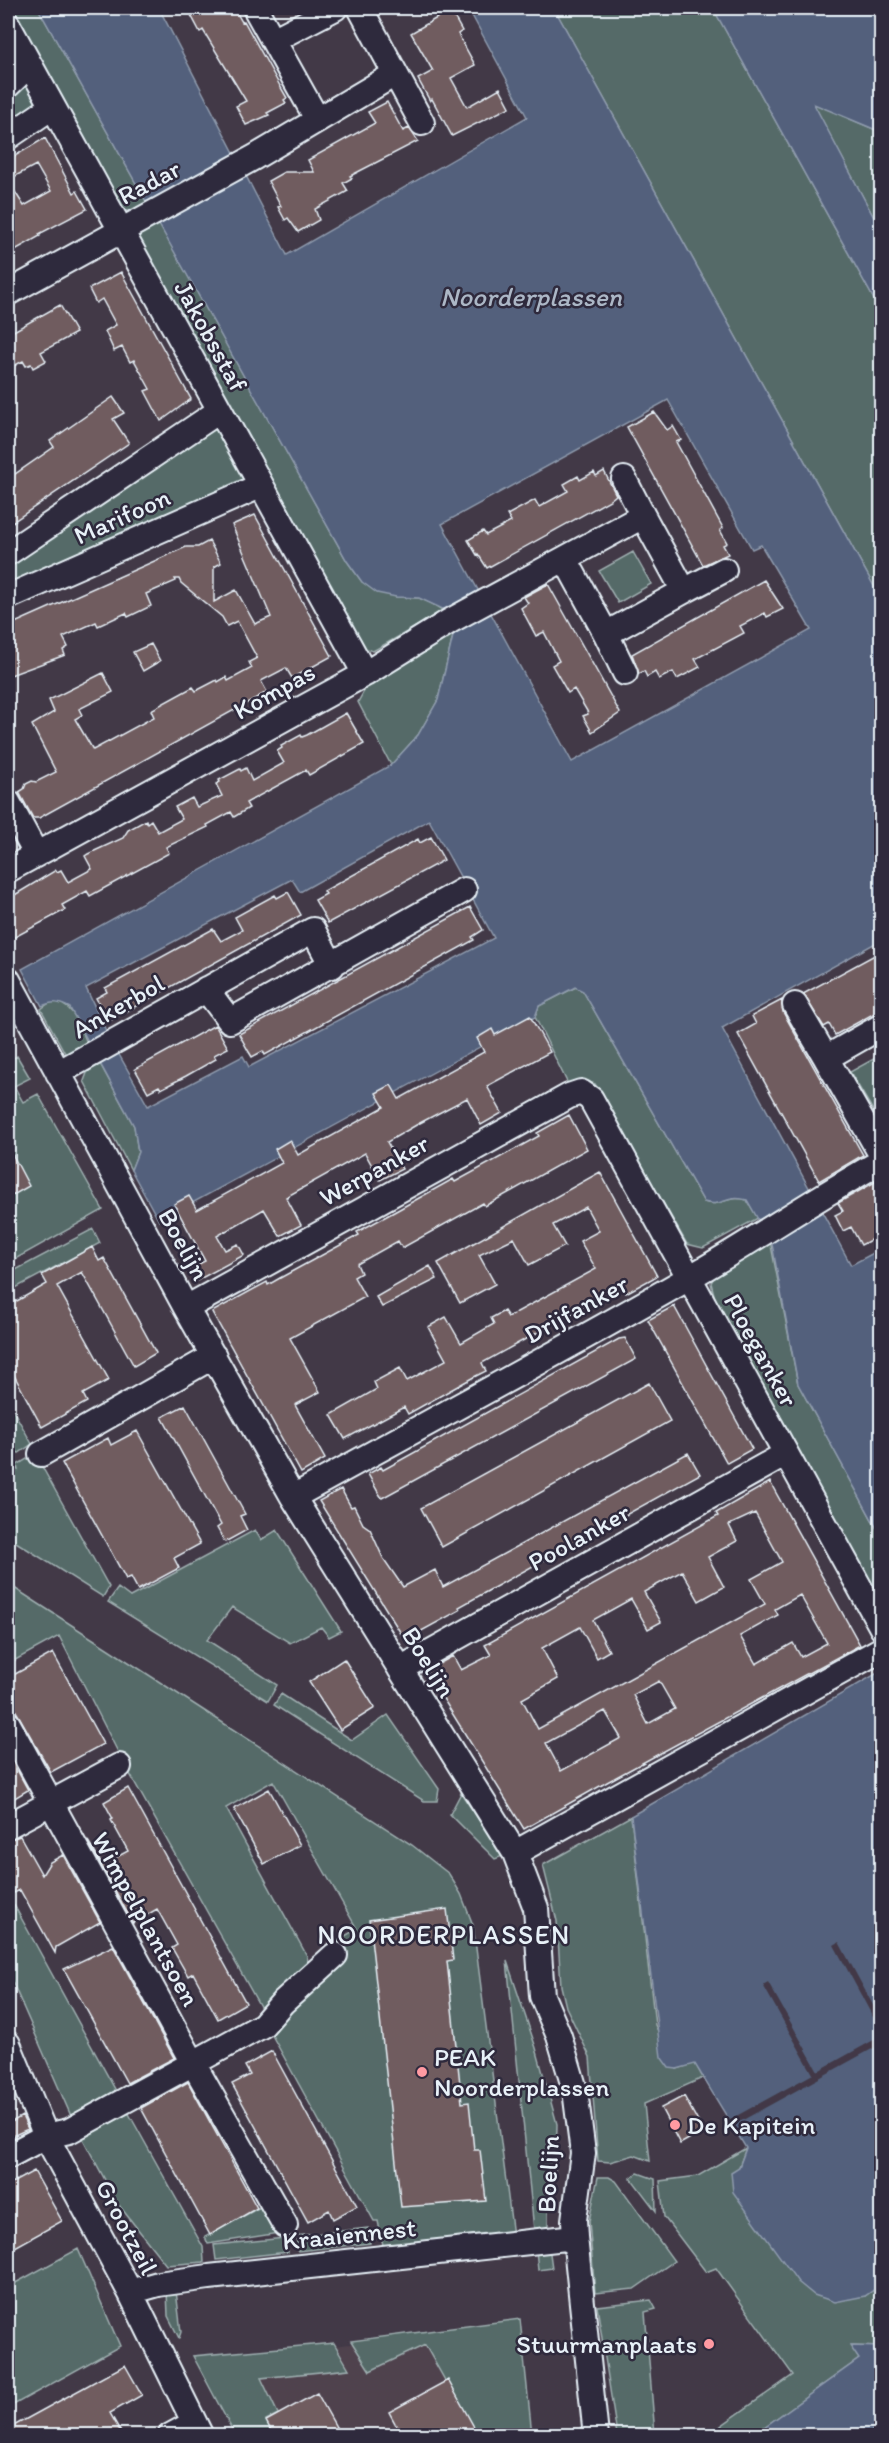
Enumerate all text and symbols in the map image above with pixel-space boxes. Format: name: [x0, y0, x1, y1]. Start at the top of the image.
street label: Radar: [112, 152, 186, 212]
street label: Jakobsstaf: [167, 275, 255, 397]
water label: Noorderplassen: [440, 280, 623, 313]
street label: Marifoon: [69, 481, 175, 551]
street label: Kompas: [227, 655, 321, 727]
street label: Ankerbol: [66, 967, 170, 1045]
street label: Werpanker: [314, 1127, 434, 1213]
street label: Boelijn: [151, 1202, 217, 1286]
street label: Drijfanker: [518, 1267, 634, 1351]
street label: Ploeganker: [717, 1288, 805, 1412]
street label: Poolanker: [522, 1496, 636, 1578]
street label: Boelijn: [395, 1621, 463, 1704]
street label: Wimpelplantsoen: [85, 1826, 207, 2012]
district label: NOORDERPLASSEN: [317, 1918, 571, 1951]
place label: PEAK Noorderplassen: [434, 2041, 609, 2103]
marker: PEAK Noorderplassen: [415, 2065, 429, 2079]
place label: De Kapitein: [687, 2109, 816, 2141]
marker: De Kapitein: [668, 2118, 682, 2132]
street label: Boelijn: [530, 2134, 566, 2214]
street label: Grootzeil: [89, 2174, 165, 2280]
street label: Kraaiennest: [281, 2211, 418, 2257]
place label: Stuurmanplaats: [516, 2328, 697, 2360]
marker: Stuurmanplaats: [702, 2337, 716, 2351]

